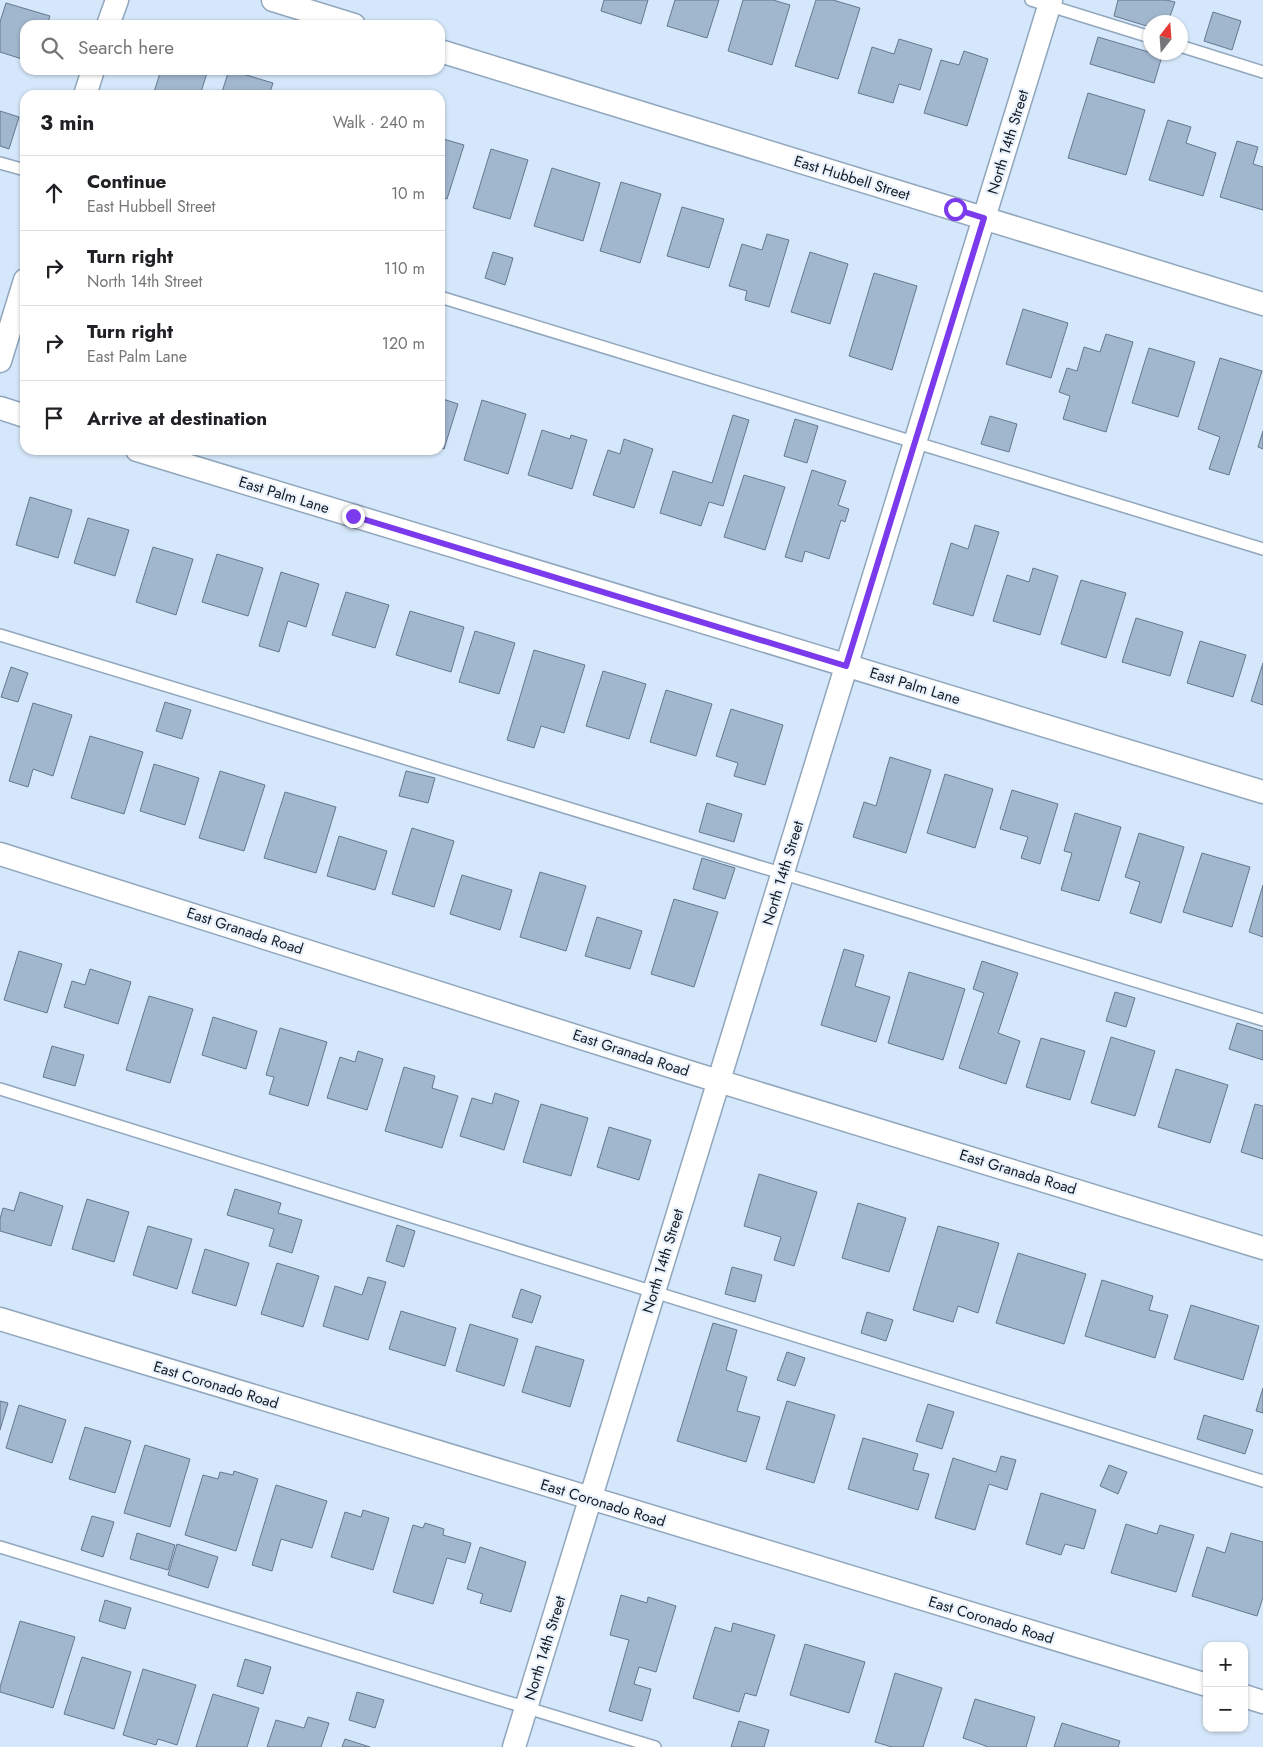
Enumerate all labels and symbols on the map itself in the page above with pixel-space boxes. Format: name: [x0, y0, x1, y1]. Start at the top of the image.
north arrow: [1143, 15, 1188, 60]
street label: North 14th Street: [982, 87, 1034, 197]
street label: East Hubbell Street: [791, 150, 913, 206]
route start: [944, 198, 967, 221]
street label: East Palm Lane: [236, 471, 332, 519]
route end: [342, 505, 365, 528]
street label: East Palm Lane: [867, 662, 963, 710]
street label: North 14th Street: [757, 818, 809, 928]
street label: East Granada Road: [184, 902, 306, 960]
street label: East Granada Road: [570, 1024, 692, 1082]
street label: East Granada Road: [957, 1144, 1079, 1200]
street label: North 14th Street: [637, 1206, 689, 1316]
street label: East Coronado Road: [151, 1355, 281, 1415]
street label: East Coronado Road: [538, 1473, 668, 1533]
street label: East Coronado Road: [926, 1590, 1056, 1650]
street label: North 14th Street: [519, 1593, 571, 1703]

